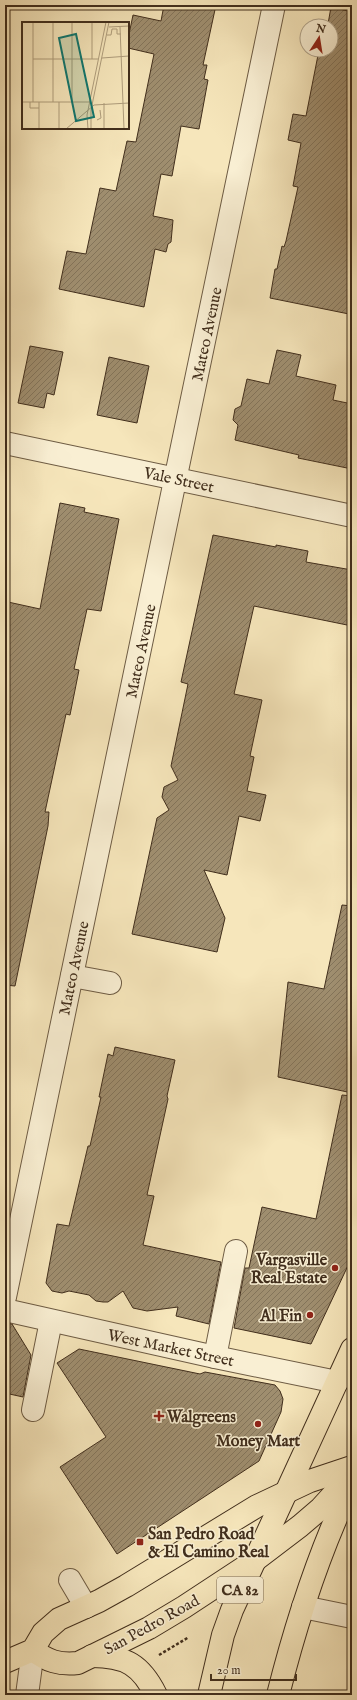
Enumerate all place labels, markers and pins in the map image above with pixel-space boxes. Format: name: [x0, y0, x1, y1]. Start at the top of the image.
place label: Vargasville Real Estate: [251, 1251, 328, 1289]
marker: Vargasville Real Estate: [330, 1263, 340, 1273]
place label: Al Fin: [259, 1307, 302, 1327]
marker: Al Fin: [305, 1310, 315, 1320]
place label: Walgreens: [166, 1408, 236, 1428]
marker: Walgreens: [154, 1411, 164, 1421]
marker: Money Mart: [253, 1419, 263, 1429]
place label: Money Mart: [216, 1432, 301, 1452]
place label: San Pedro Road & El Camino Real: [148, 1525, 269, 1563]
marker: San Pedro Road & El Camino Real: [135, 1537, 145, 1547]

